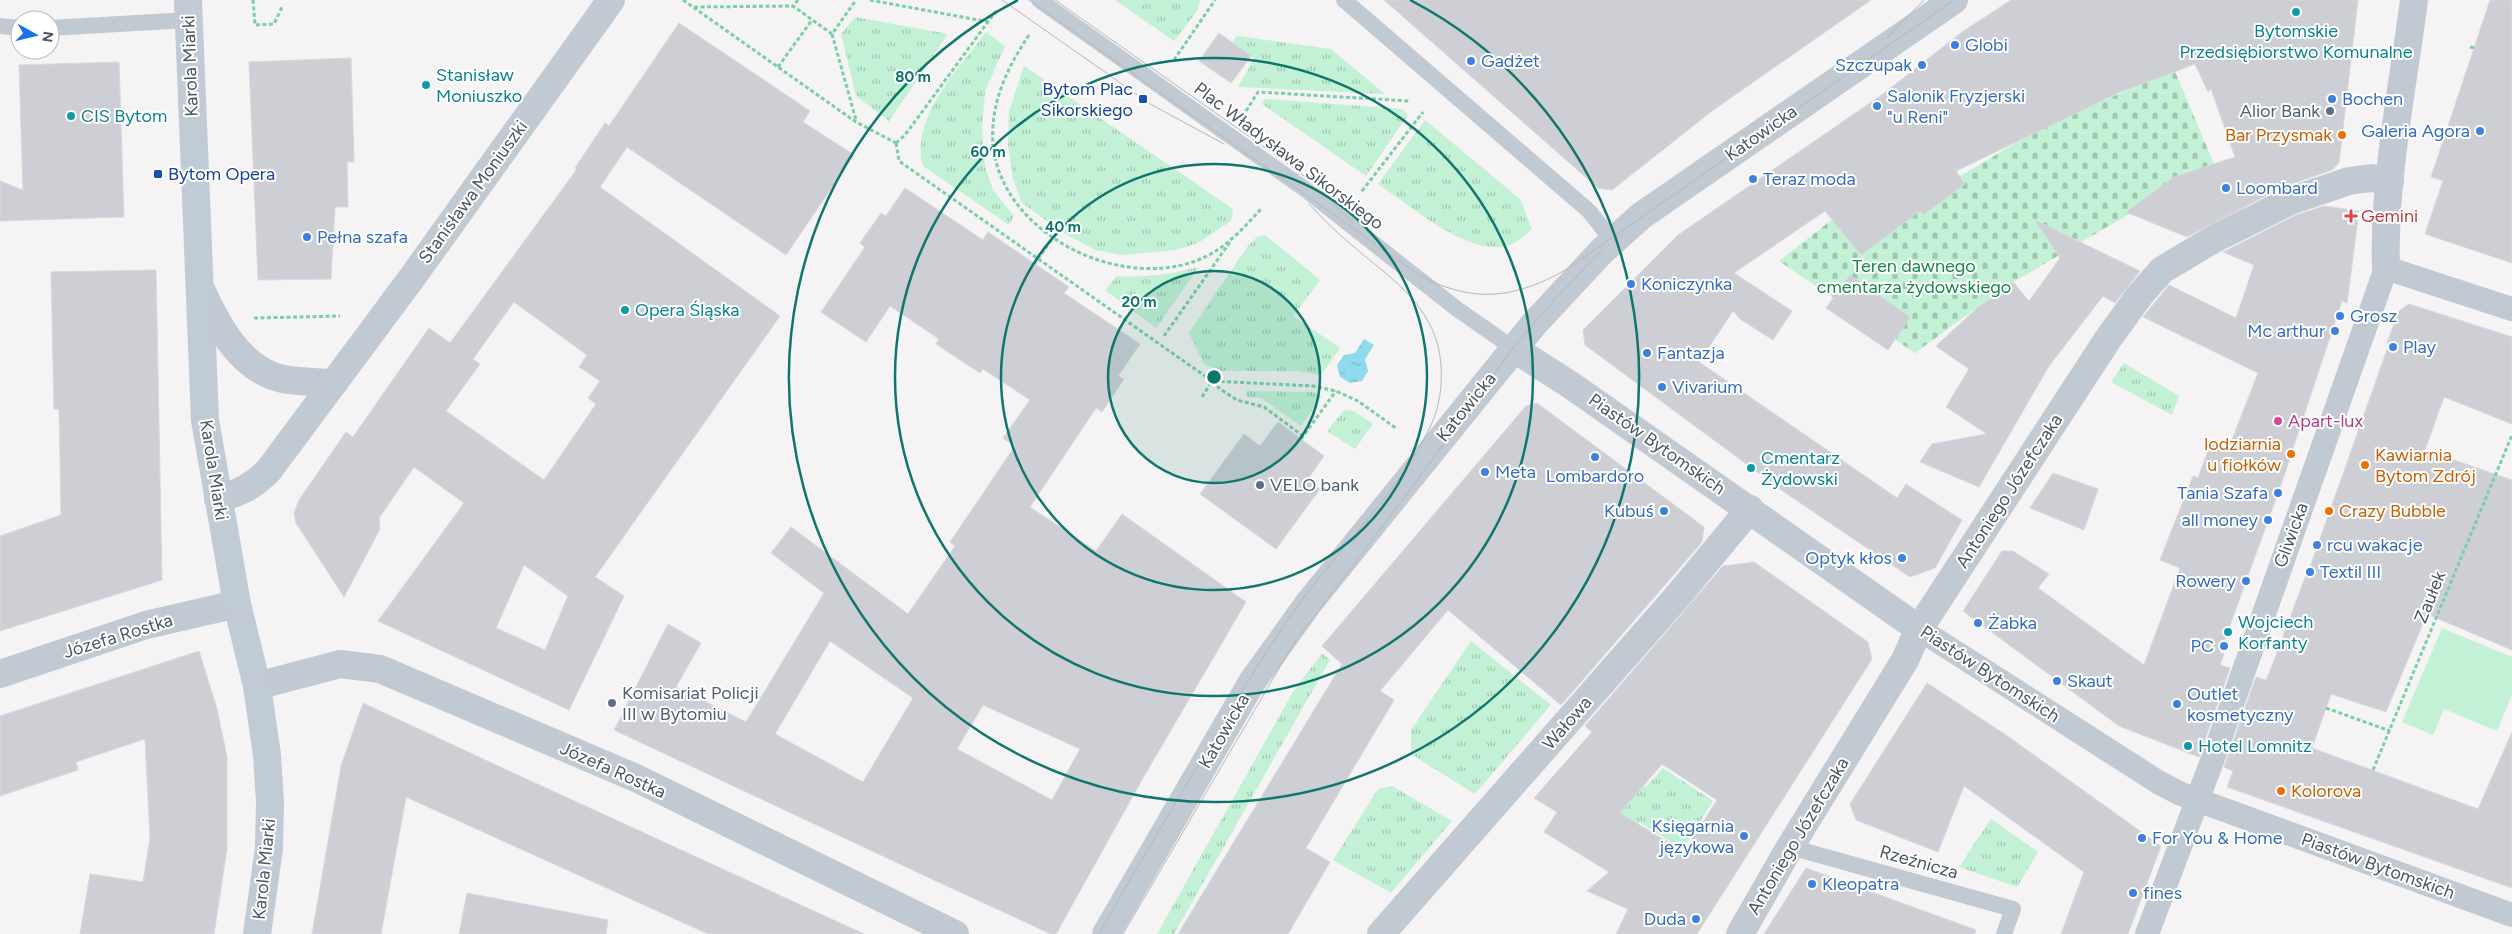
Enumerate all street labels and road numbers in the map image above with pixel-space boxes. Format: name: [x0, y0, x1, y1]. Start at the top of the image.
street label: Karola Miarki: [177, 15, 203, 117]
street label: Plac Władysława Sikorskiego: [1190, 77, 1388, 235]
street label: Katowicka: [1721, 100, 1801, 166]
street label: Stanisława Moniuszki: [414, 116, 532, 268]
street label: Katowicka: [1431, 368, 1501, 446]
street label: Piastów Bytomskich: [1584, 389, 1730, 499]
street label: Antoniego Józefczaka: [1951, 410, 2067, 572]
street label: Karola Miarki: [195, 418, 233, 522]
street label: Gliwicka: [2269, 499, 2313, 571]
street label: Zaułek: [2410, 567, 2450, 626]
street label: Józefa Rostka: [61, 609, 175, 663]
street label: Piastów Bytomskich: [1916, 621, 2064, 727]
street label: Katowicka: [1194, 690, 1254, 772]
street label: Wałowa: [1538, 692, 1596, 754]
street label: Józefa Rostka: [557, 737, 669, 803]
street label: Antoniego Józefczaka: [1742, 753, 1854, 919]
street label: Karola Miarki: [248, 817, 280, 921]
street label: Piastów Bytomskich: [2298, 828, 2458, 904]
street label: Rzeźnicza: [1877, 840, 1961, 884]

